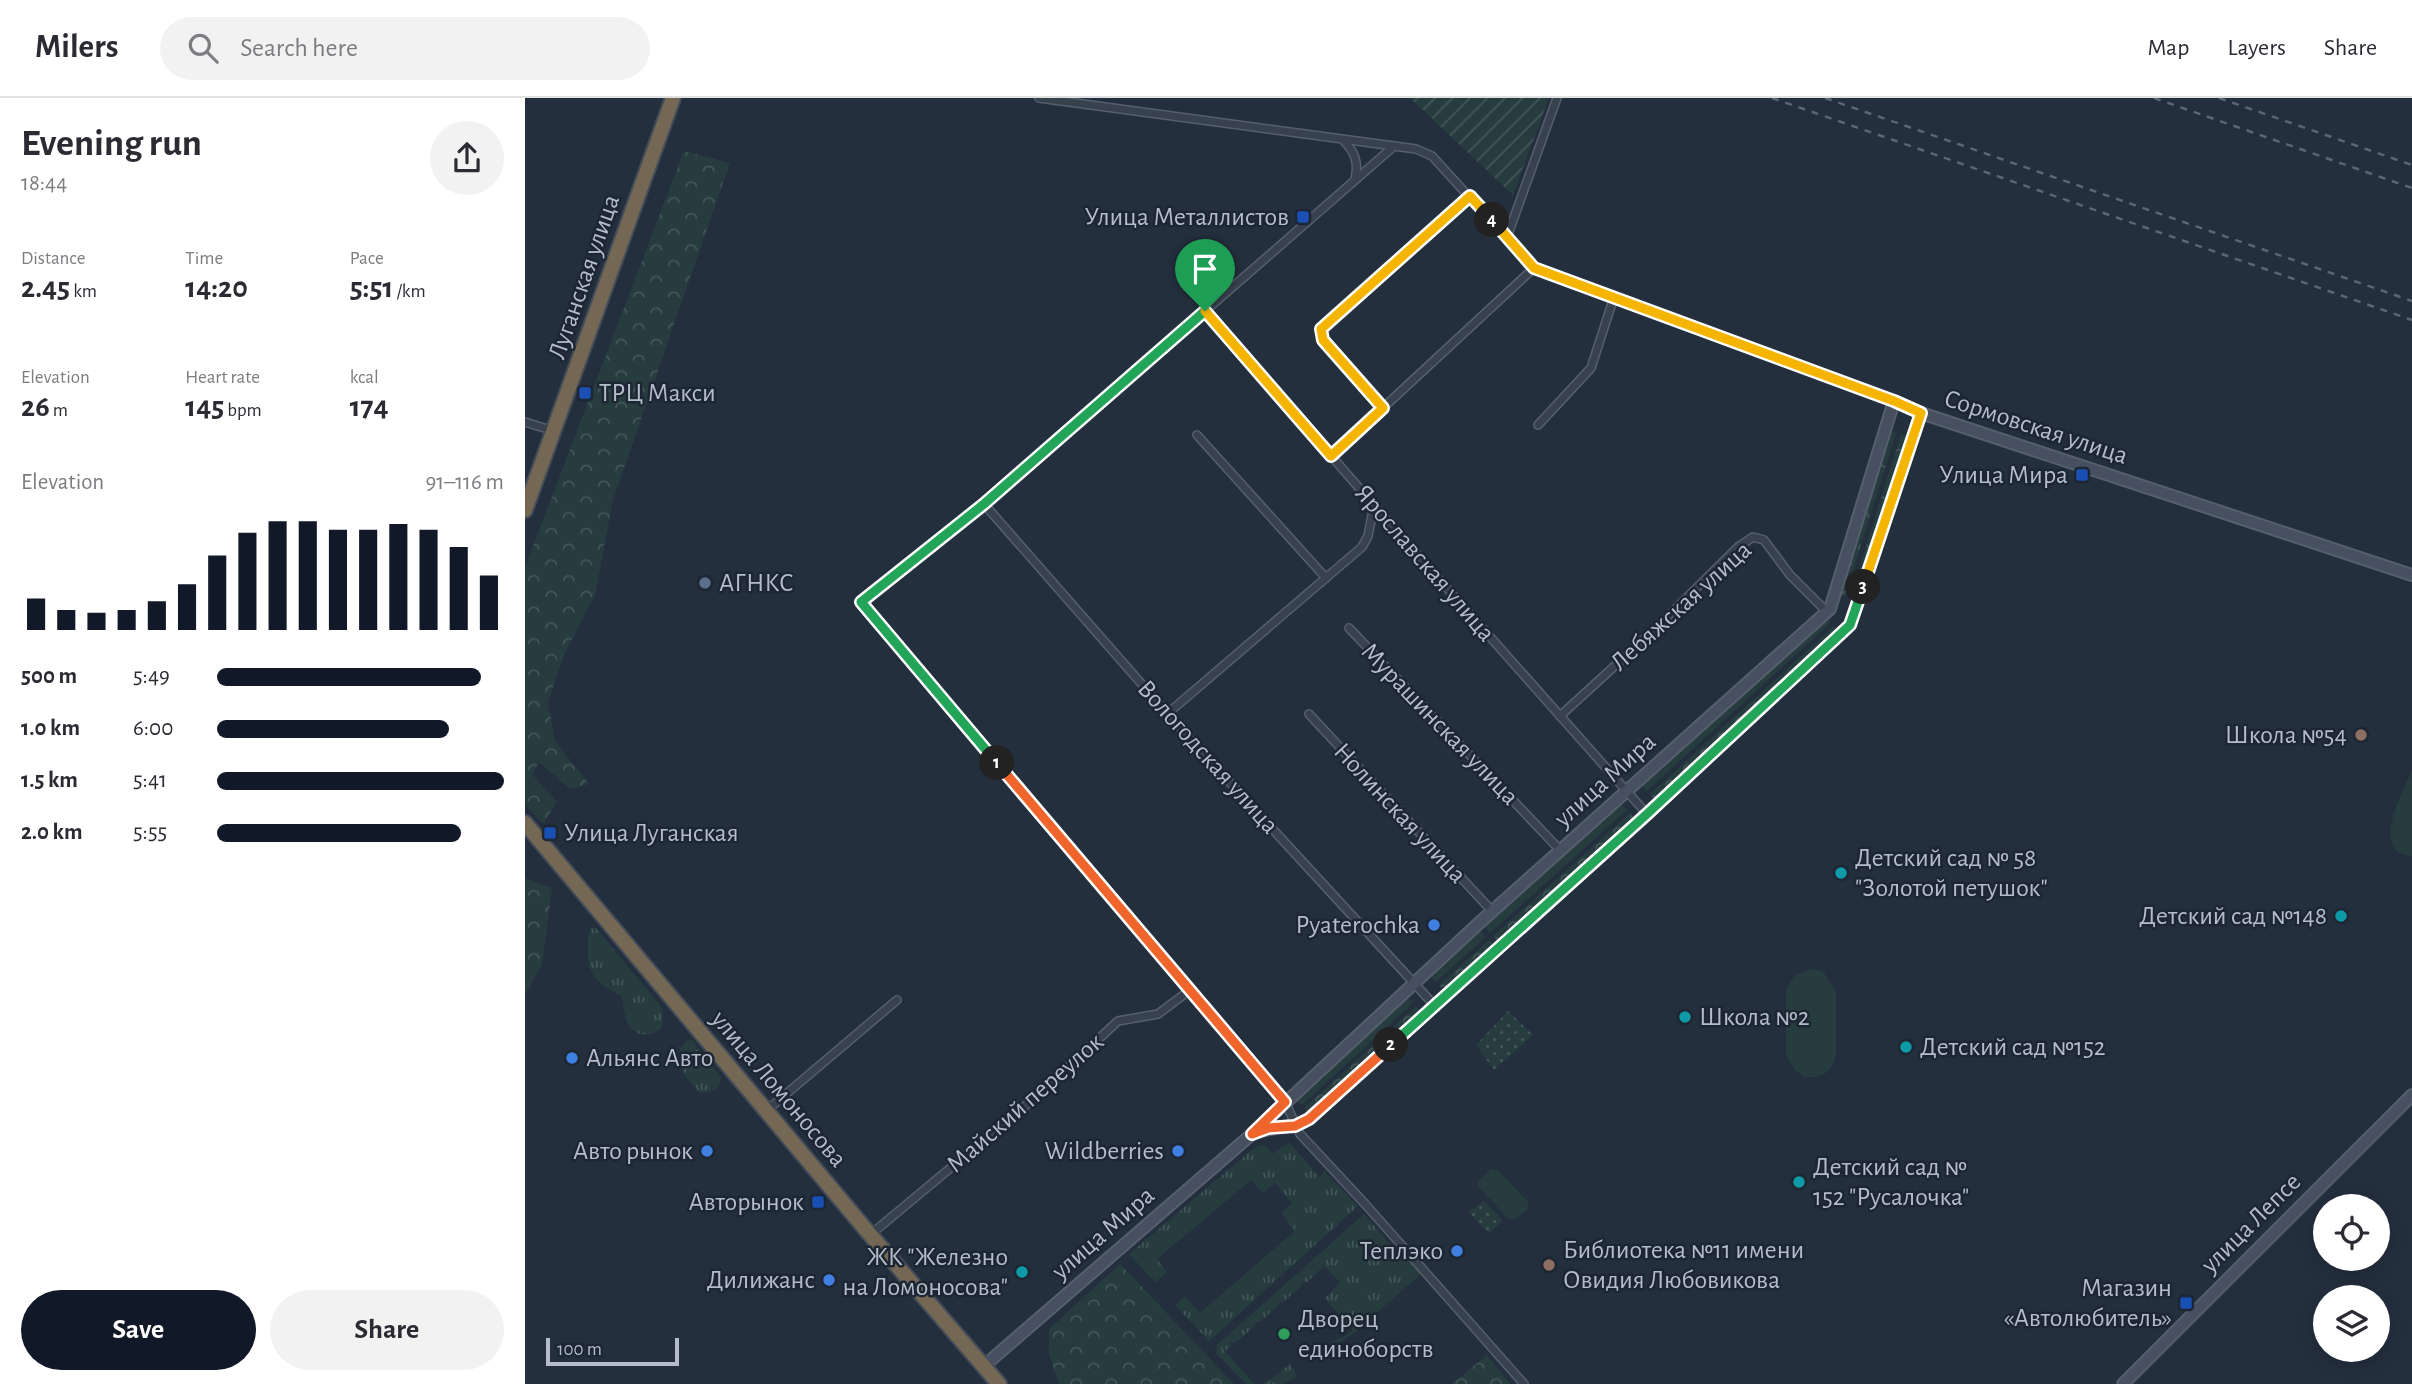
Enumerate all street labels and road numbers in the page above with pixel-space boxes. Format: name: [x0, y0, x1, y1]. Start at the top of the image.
street label: Луганская улица: [544, 191, 624, 362]
street label: Сормовская улица: [1941, 385, 2131, 469]
street label: Ярославская улица: [1350, 480, 1500, 647]
street label: Лебяжская улица: [1606, 536, 1756, 676]
street label: Мурашинская улица: [1356, 638, 1524, 810]
street label: Вологодская улица: [1133, 675, 1284, 839]
street label: улица Мира: [1549, 728, 1661, 833]
street label: Нолинская улица: [1329, 738, 1471, 888]
street label: улица Ломоносова: [706, 1005, 852, 1172]
street label: Майский переулок: [942, 1028, 1108, 1178]
street label: улица Лепсе: [2195, 1168, 2306, 1279]
street label: улица Мира: [1046, 1182, 1159, 1285]

